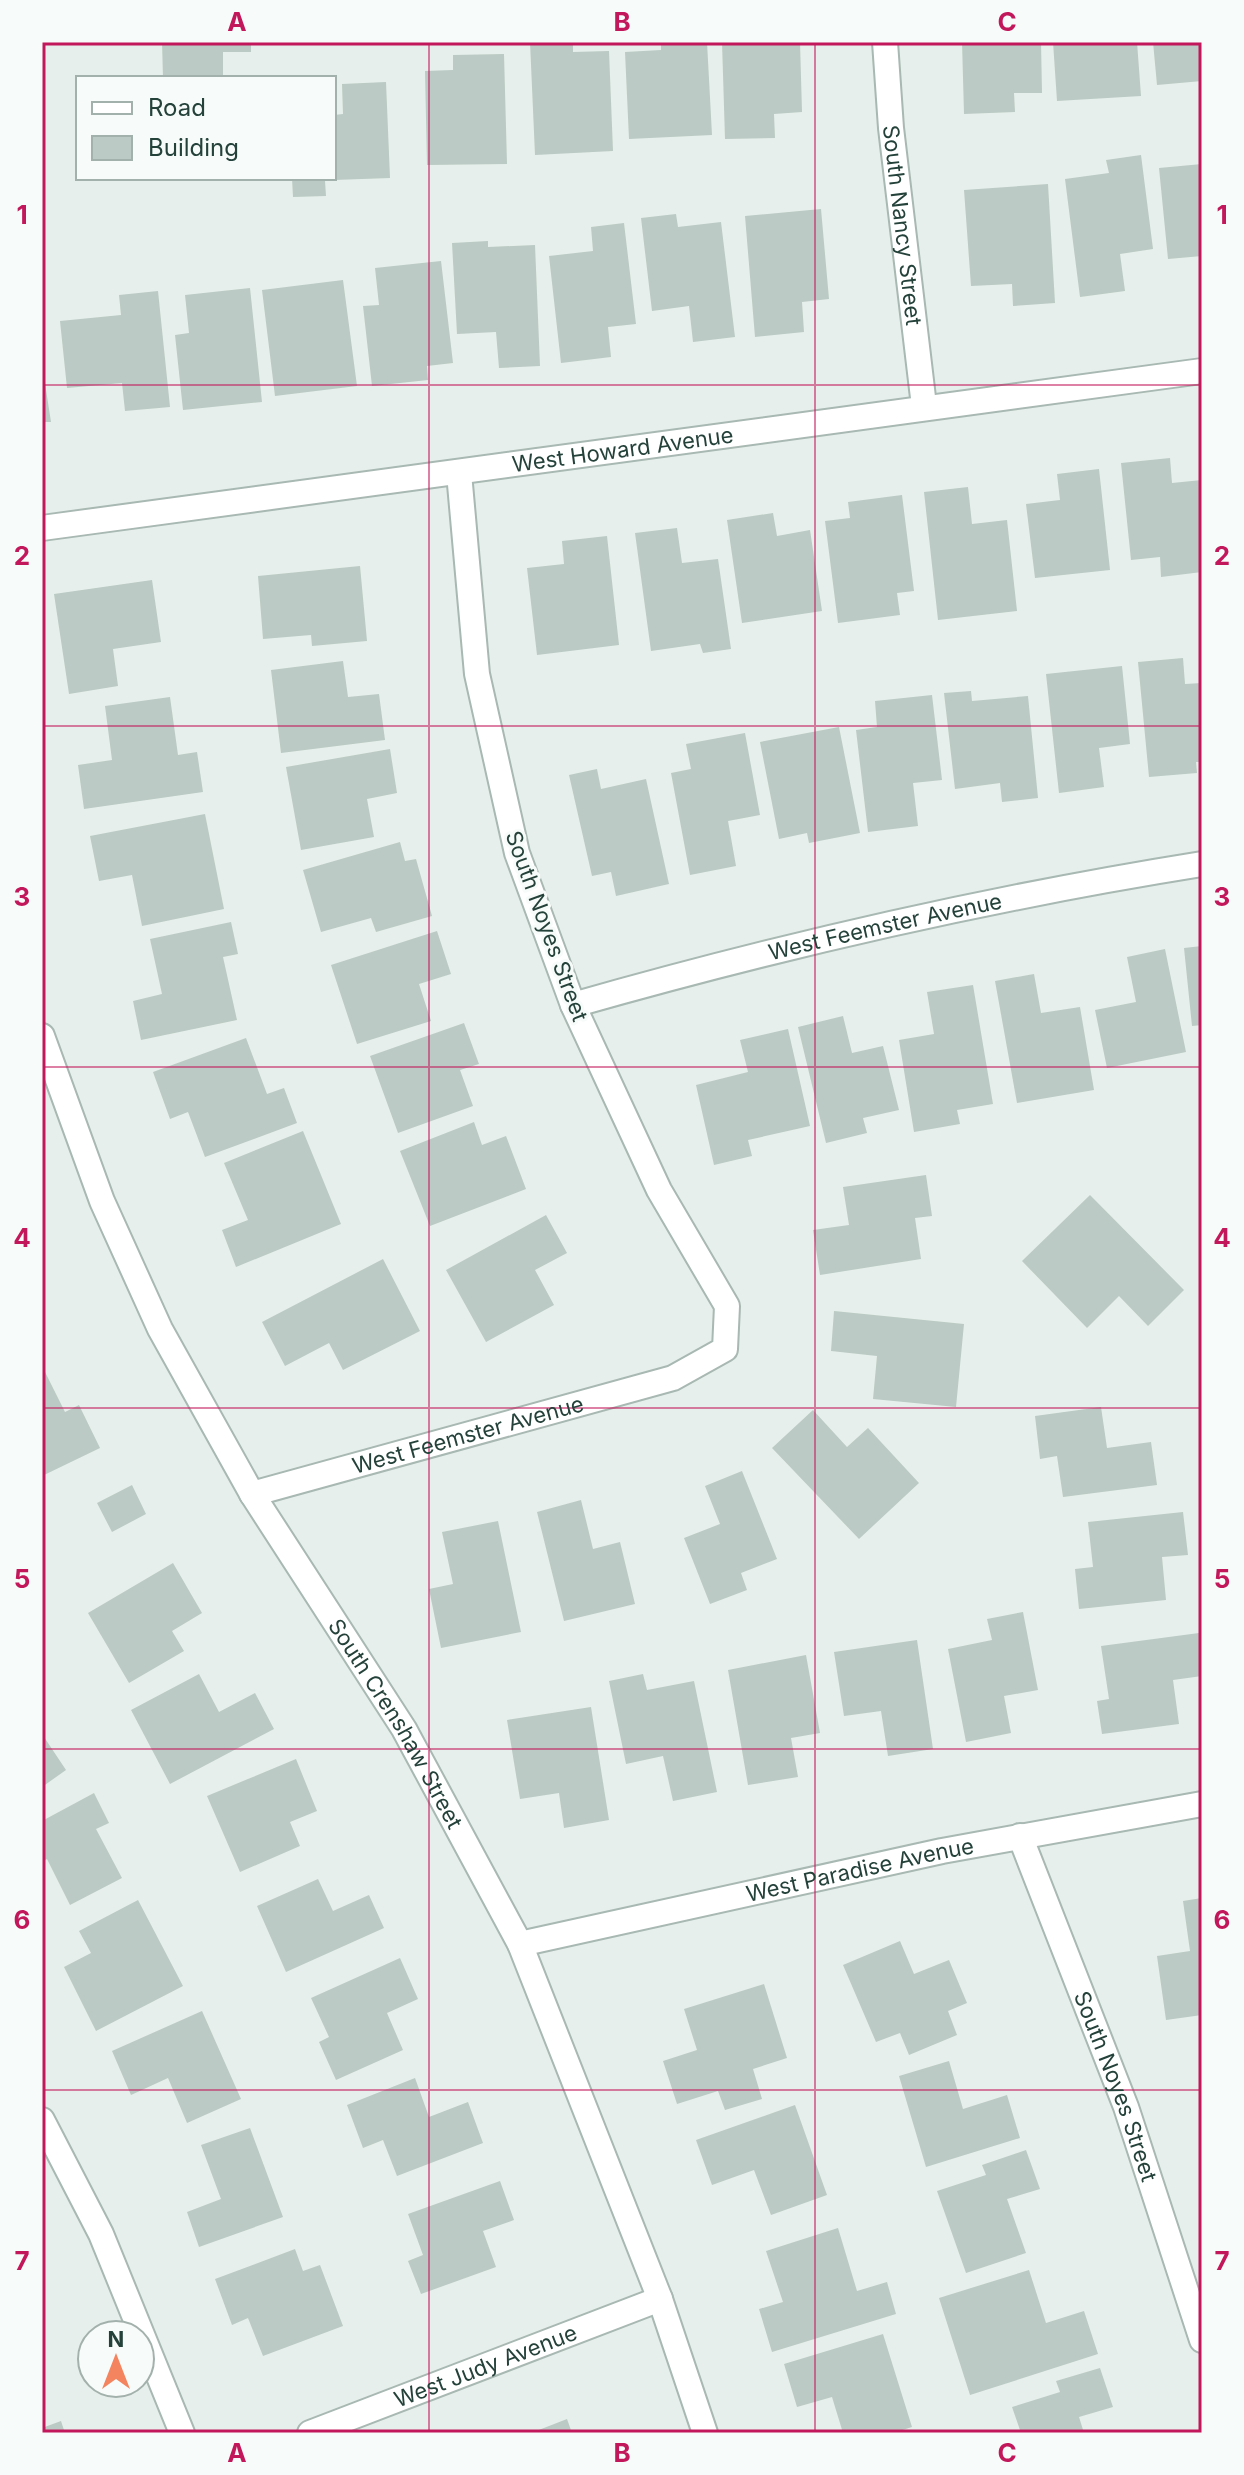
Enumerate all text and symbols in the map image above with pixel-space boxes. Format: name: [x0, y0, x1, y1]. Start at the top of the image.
text: A: [227, 6, 247, 37]
text: B: [613, 6, 631, 37]
text: C: [997, 6, 1017, 37]
legend: [76, 76, 336, 180]
text: Road: [148, 93, 206, 122]
street label: South Nancy Street: [878, 124, 927, 327]
text: Building: [148, 133, 239, 162]
text: 1: [16, 199, 28, 230]
text: 1: [1216, 199, 1228, 230]
street label: West Howard Avenue: [511, 422, 735, 477]
text: 2: [14, 540, 30, 571]
text: 2: [1214, 540, 1230, 571]
street label: South Noyes Street: [500, 827, 594, 1025]
text: 3: [14, 881, 30, 912]
text: 3: [1214, 881, 1230, 912]
street label: West Feemster Avenue: [766, 888, 1004, 965]
text: 4: [13, 1222, 31, 1253]
text: 4: [1213, 1222, 1231, 1253]
street label: West Feemster Avenue: [349, 1390, 586, 1479]
text: 5: [14, 1563, 30, 1594]
text: 5: [1214, 1563, 1230, 1594]
street label: South Crenshaw Street: [323, 1614, 468, 1833]
street label: West Paradise Avenue: [744, 1833, 976, 1907]
text: 6: [14, 1904, 30, 1935]
text: 6: [1214, 1904, 1230, 1935]
street label: South Noyes Street: [1069, 1987, 1162, 2185]
text: 7: [14, 2245, 30, 2276]
text: 7: [1214, 2245, 1230, 2276]
north arrow: [76, 2319, 156, 2399]
street label: West Judy Avenue: [391, 2319, 581, 2413]
text: N: [108, 2326, 124, 2352]
text: A: [227, 2437, 247, 2468]
text: B: [613, 2437, 631, 2468]
text: C: [997, 2437, 1017, 2468]

